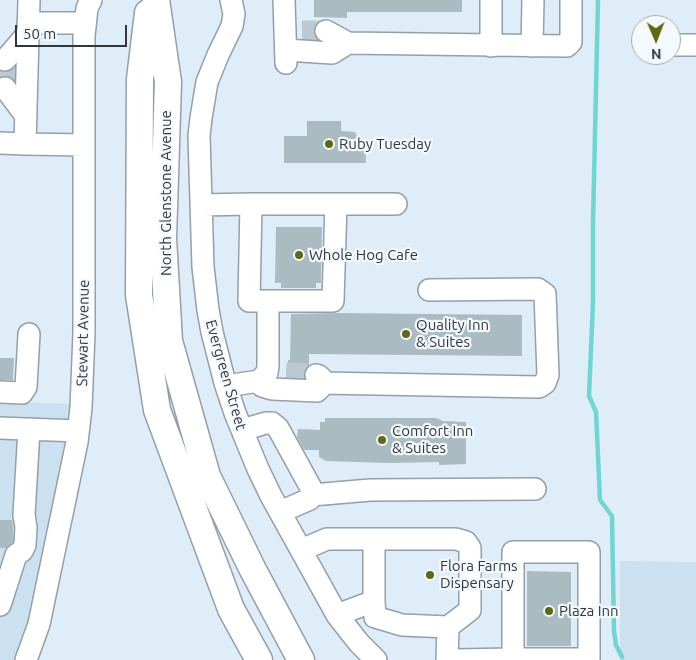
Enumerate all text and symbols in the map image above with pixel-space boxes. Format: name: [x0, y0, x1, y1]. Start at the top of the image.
scale bar: [18, 15, 130, 47]
north arrow: [631, 15, 681, 65]
text: 50 m: [23, 25, 56, 42]
text: N: [651, 46, 662, 62]
street label: North Glenstone Avenue: [157, 110, 175, 276]
place label: Ruby Tuesday: [339, 135, 431, 153]
marker: Ruby Tuesday: [323, 138, 335, 150]
place label: Whole Hog Cafe: [309, 246, 418, 264]
marker: Whole Hog Cafe: [293, 249, 305, 261]
street label: Stewart Avenue: [73, 279, 93, 387]
place label: Quality Inn & Suites: [416, 316, 489, 351]
street label: Evergreen Street: [202, 318, 250, 432]
marker: Quality Inn & Suites: [400, 328, 412, 340]
place label: Comfort Inn & Suites: [392, 422, 473, 457]
marker: Comfort Inn & Suites: [376, 434, 388, 446]
place label: Flora Farms Dispensary: [440, 557, 518, 592]
marker: Flora Farms Dispensary: [424, 569, 436, 581]
place label: Plaza Inn: [559, 602, 619, 620]
marker: Plaza Inn: [543, 605, 555, 617]

